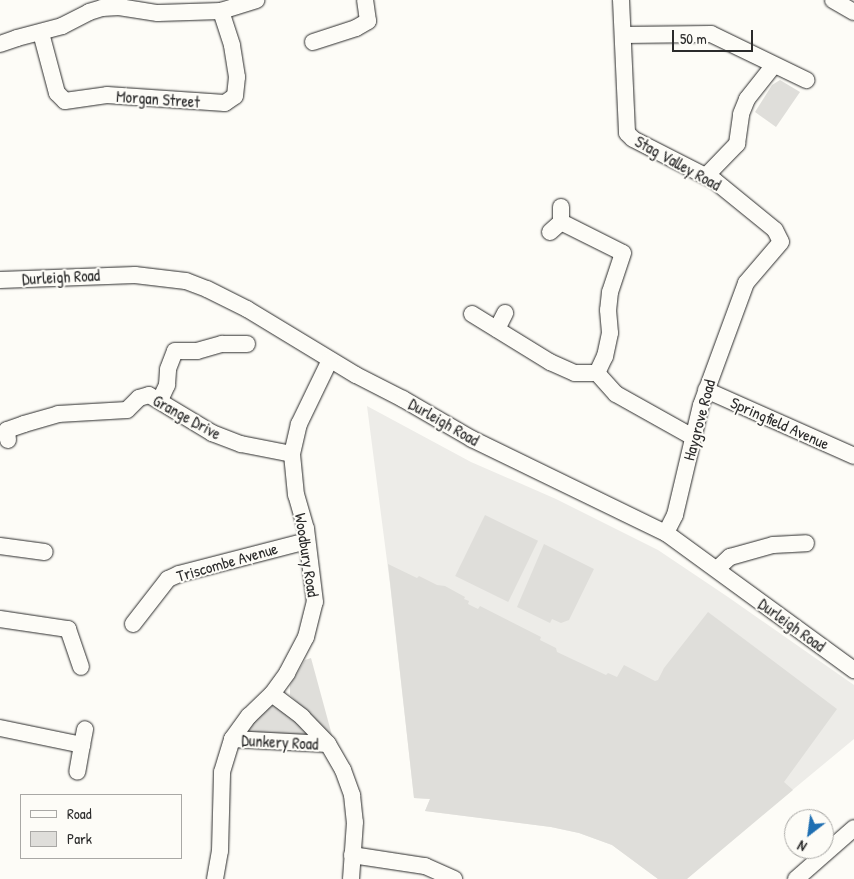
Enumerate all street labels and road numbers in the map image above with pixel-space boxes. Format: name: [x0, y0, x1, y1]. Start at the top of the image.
street label: Morgan Street: [116, 87, 200, 111]
street label: Stag Valley Road: [632, 132, 724, 194]
street label: Durleigh Road: [21, 265, 101, 289]
street label: Haygrove Road: [679, 377, 719, 463]
street label: Grange Drive: [150, 391, 224, 443]
street label: Springfield Avenue: [728, 393, 832, 453]
street label: Durleigh Road: [405, 394, 483, 450]
street label: Woodbury Road: [291, 512, 323, 598]
street label: Triscombe Avenue: [174, 538, 280, 586]
street label: Durleigh Road: [755, 594, 829, 656]
street label: Dunkery Road: [241, 730, 319, 754]

